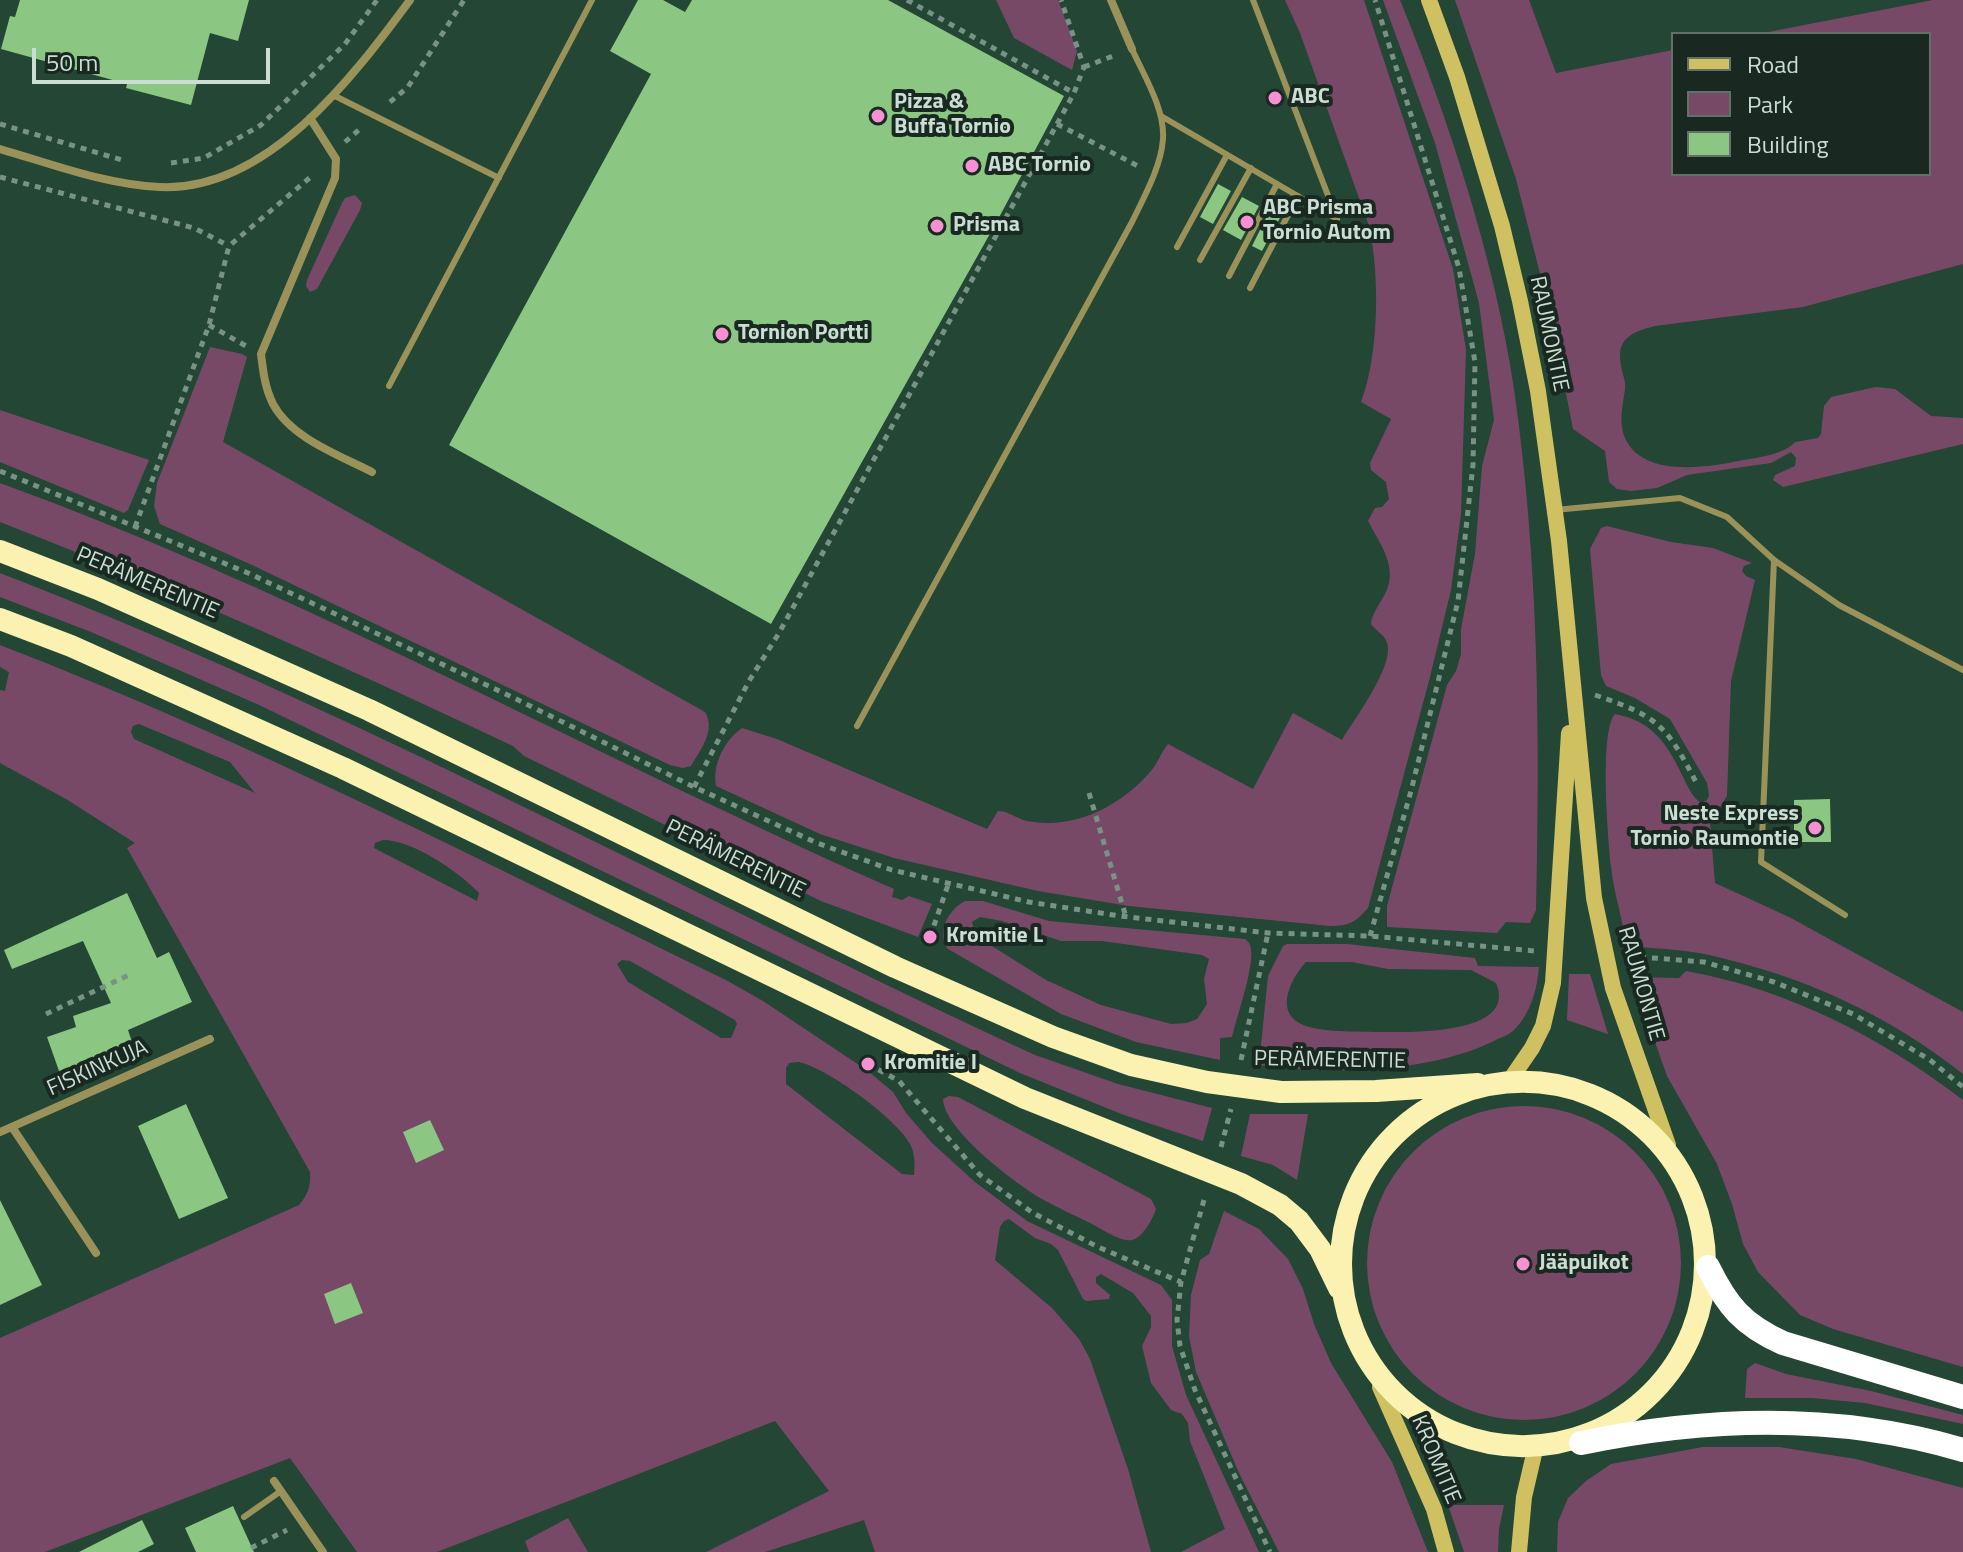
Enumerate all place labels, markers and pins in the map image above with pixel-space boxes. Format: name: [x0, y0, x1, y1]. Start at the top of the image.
place label: ABC: [1291, 85, 1330, 111]
marker: ABC: [1266, 89, 1284, 107]
place label: Pizza & Buffa Tornio: [894, 90, 1011, 142]
marker: Pizza & Buffa Tornio: [869, 107, 887, 125]
place label: ABC Tornio: [988, 153, 1091, 179]
marker: ABC Tornio: [963, 157, 981, 175]
place label: ABC Prisma Tornio Autom: [1263, 196, 1391, 248]
place label: Prisma: [953, 213, 1020, 239]
marker: ABC Prisma Tornio Autom: [1238, 213, 1256, 231]
marker: Prisma: [928, 217, 946, 235]
place label: Tornion Portti: [738, 321, 869, 347]
marker: Tornion Portti: [713, 325, 731, 343]
place label: Neste Express Tornio Raumontie: [1631, 802, 1799, 854]
marker: Neste Express Tornio Raumontie: [1806, 819, 1824, 837]
place label: Kromitie L: [946, 924, 1043, 950]
marker: Kromitie L: [921, 928, 939, 946]
place label: Kromitie I: [884, 1051, 977, 1077]
marker: Kromitie I: [859, 1055, 877, 1073]
place label: Jääpuikot: [1539, 1251, 1629, 1277]
marker: Jääpuikot: [1514, 1255, 1532, 1273]

